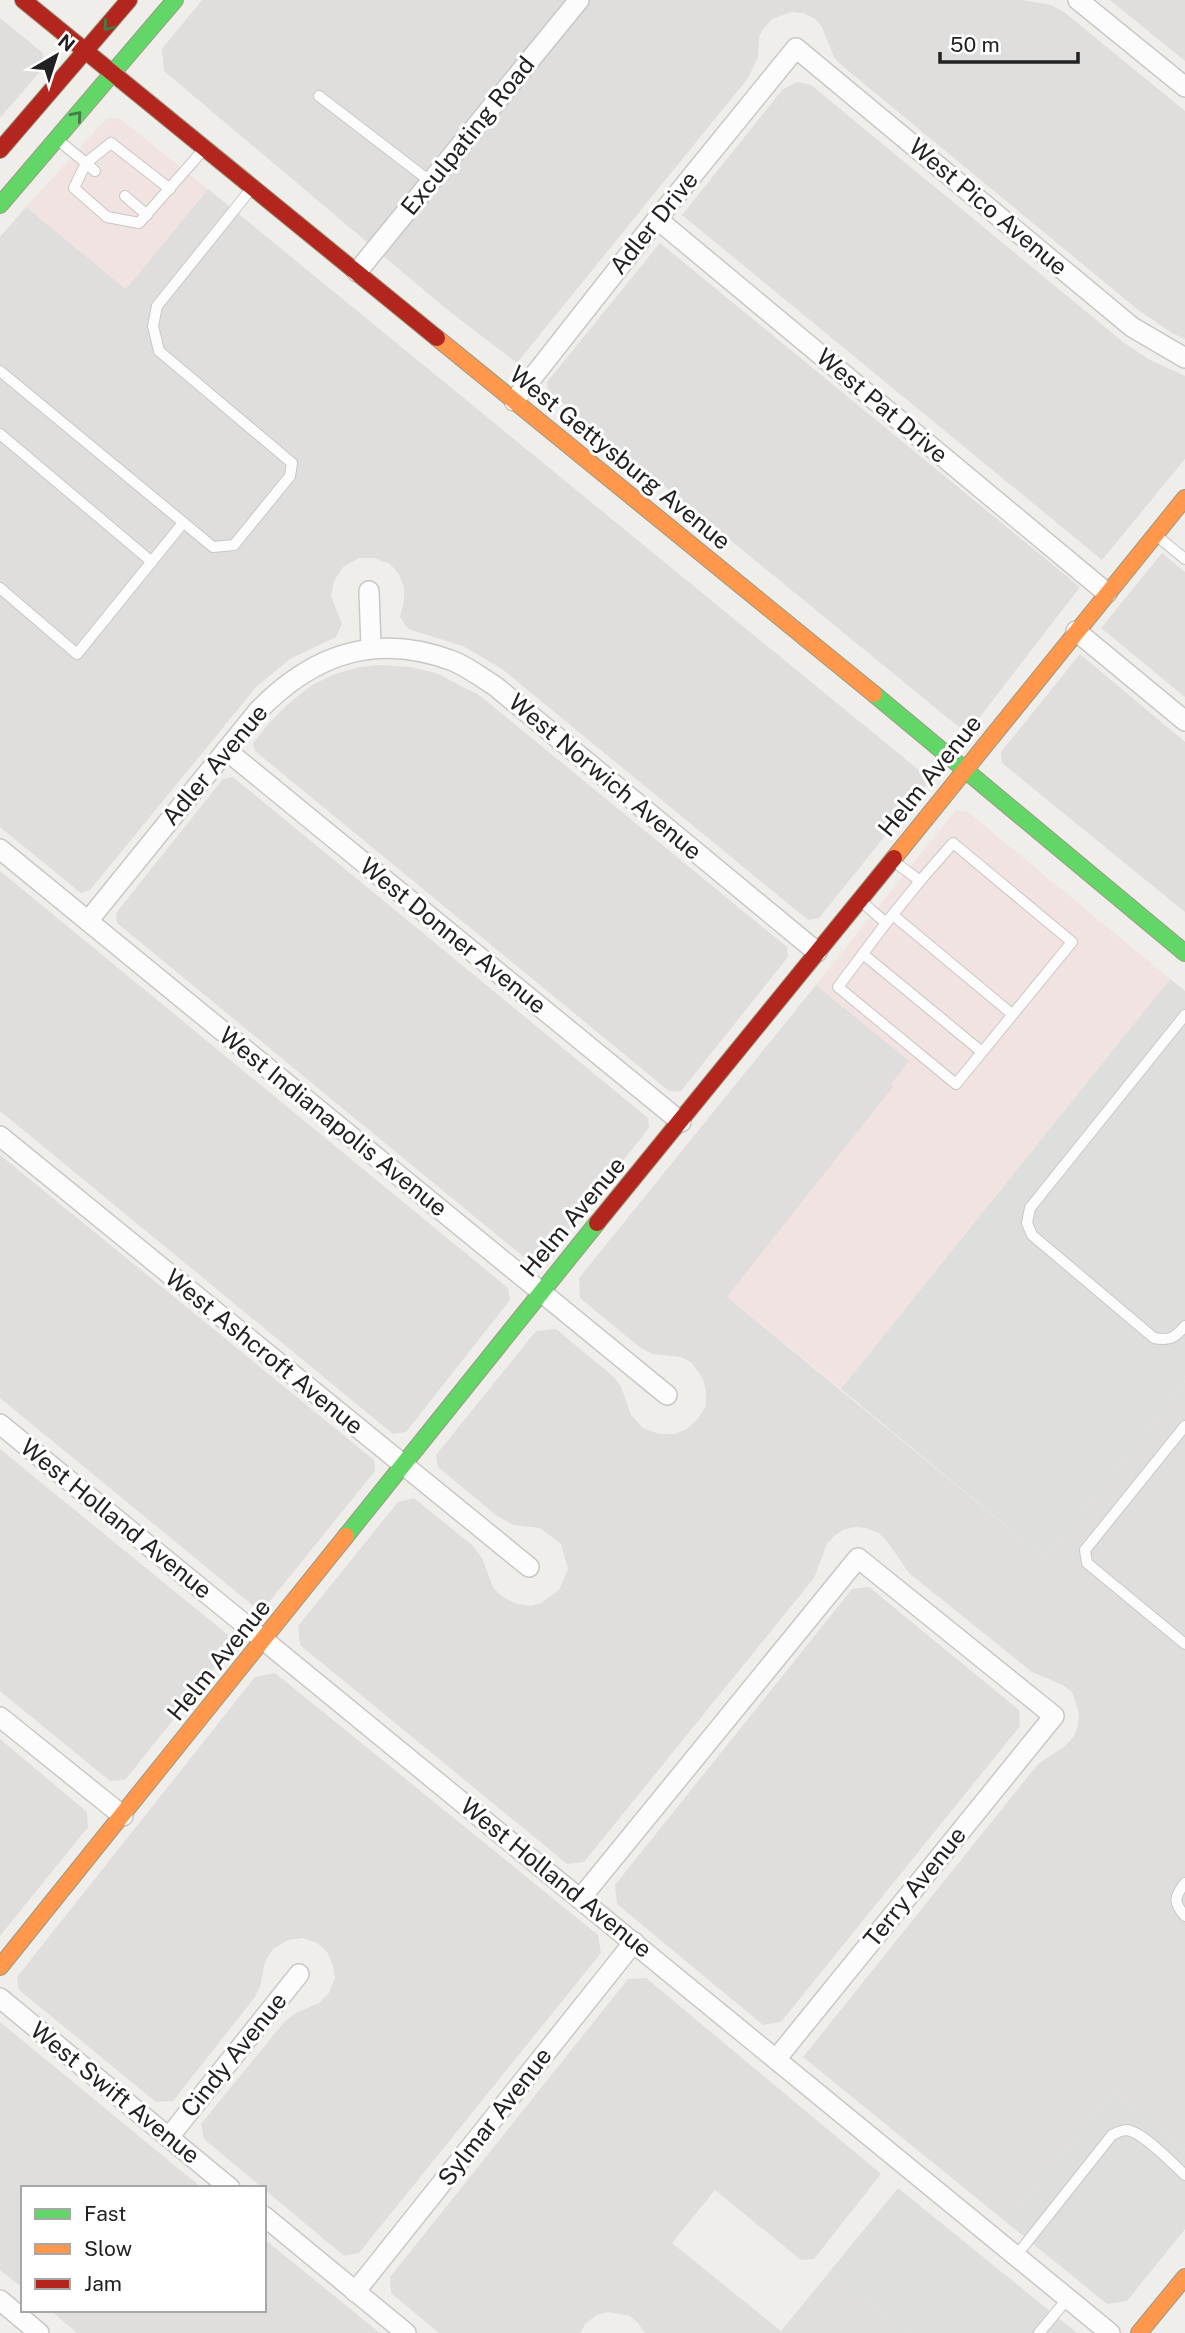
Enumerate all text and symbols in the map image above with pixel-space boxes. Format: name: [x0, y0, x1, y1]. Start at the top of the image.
one-way arrow: [104, 18, 116, 31]
north arrow: [21, 21, 91, 91]
scale bar: [940, 21, 1078, 65]
text: N: [54, 30, 79, 56]
text: 50 m: [950, 32, 1000, 57]
street label: Exculpating Road: [395, 50, 540, 220]
one-way arrow: [69, 112, 81, 125]
street label: West Pico Avenue: [904, 132, 1074, 281]
street label: Adler Drive: [603, 165, 703, 279]
street label: West Pat Drive: [811, 342, 954, 468]
street label: West Gettysburg Avenue: [505, 360, 737, 555]
street label: West Norwich Avenue: [503, 687, 708, 865]
street label: Adler Avenue: [156, 698, 273, 830]
street label: Helm Avenue: [872, 709, 987, 842]
street label: West Donner Avenue: [355, 851, 552, 1019]
street label: West Indianapolis Avenue: [214, 1021, 453, 1222]
street label: Helm Avenue: [514, 1151, 631, 1282]
street label: West Ashcroft Avenue: [160, 1263, 369, 1440]
street label: West Holland Avenue: [15, 1432, 218, 1604]
street label: Helm Avenue: [161, 1593, 276, 1726]
street label: West Holland Avenue: [455, 1791, 658, 1963]
street label: Terry Avenue: [857, 1821, 971, 1952]
street label: Cindy Avenue: [175, 1987, 292, 2122]
street label: West Swift Avenue: [25, 2015, 206, 2169]
street label: Sylmar Avenue: [432, 2042, 557, 2191]
legend: [21, 2186, 266, 2312]
text: Fast: [84, 2201, 126, 2226]
text: Slow: [84, 2236, 132, 2261]
text: Jam: [84, 2271, 122, 2296]

